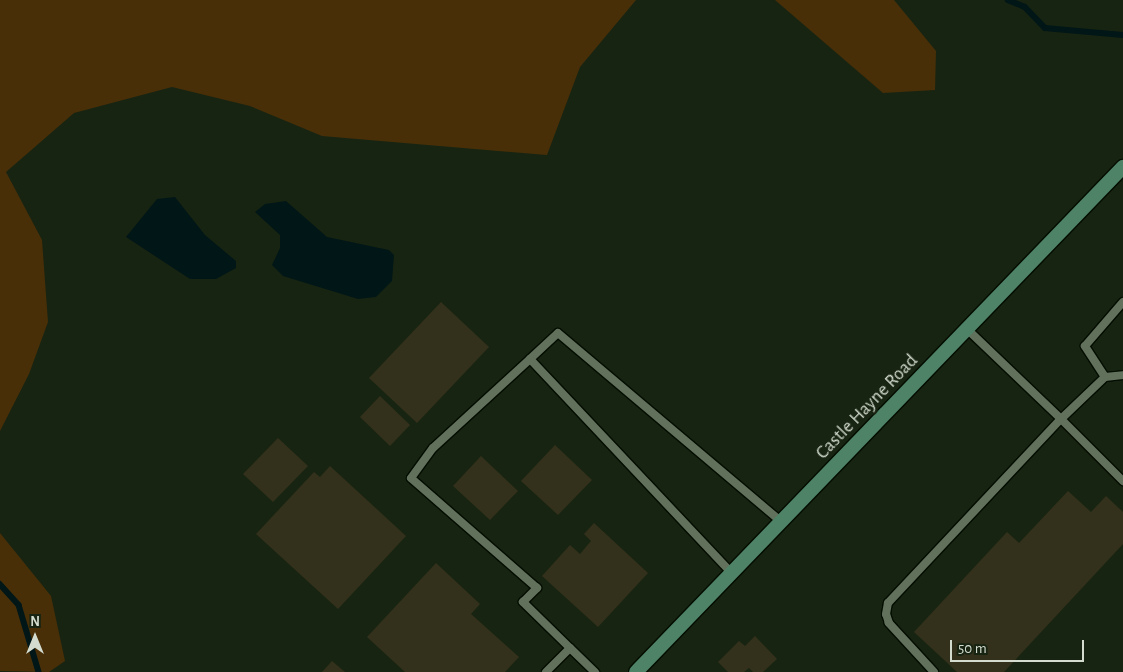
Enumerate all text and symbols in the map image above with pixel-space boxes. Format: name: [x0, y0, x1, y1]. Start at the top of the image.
street label: Castle Hayne Road: [811, 350, 923, 464]
north arrow: [10, 612, 60, 662]
text: N: [30, 615, 40, 629]
scale bar: [953, 630, 1087, 662]
text: 50 m: [958, 641, 987, 656]

